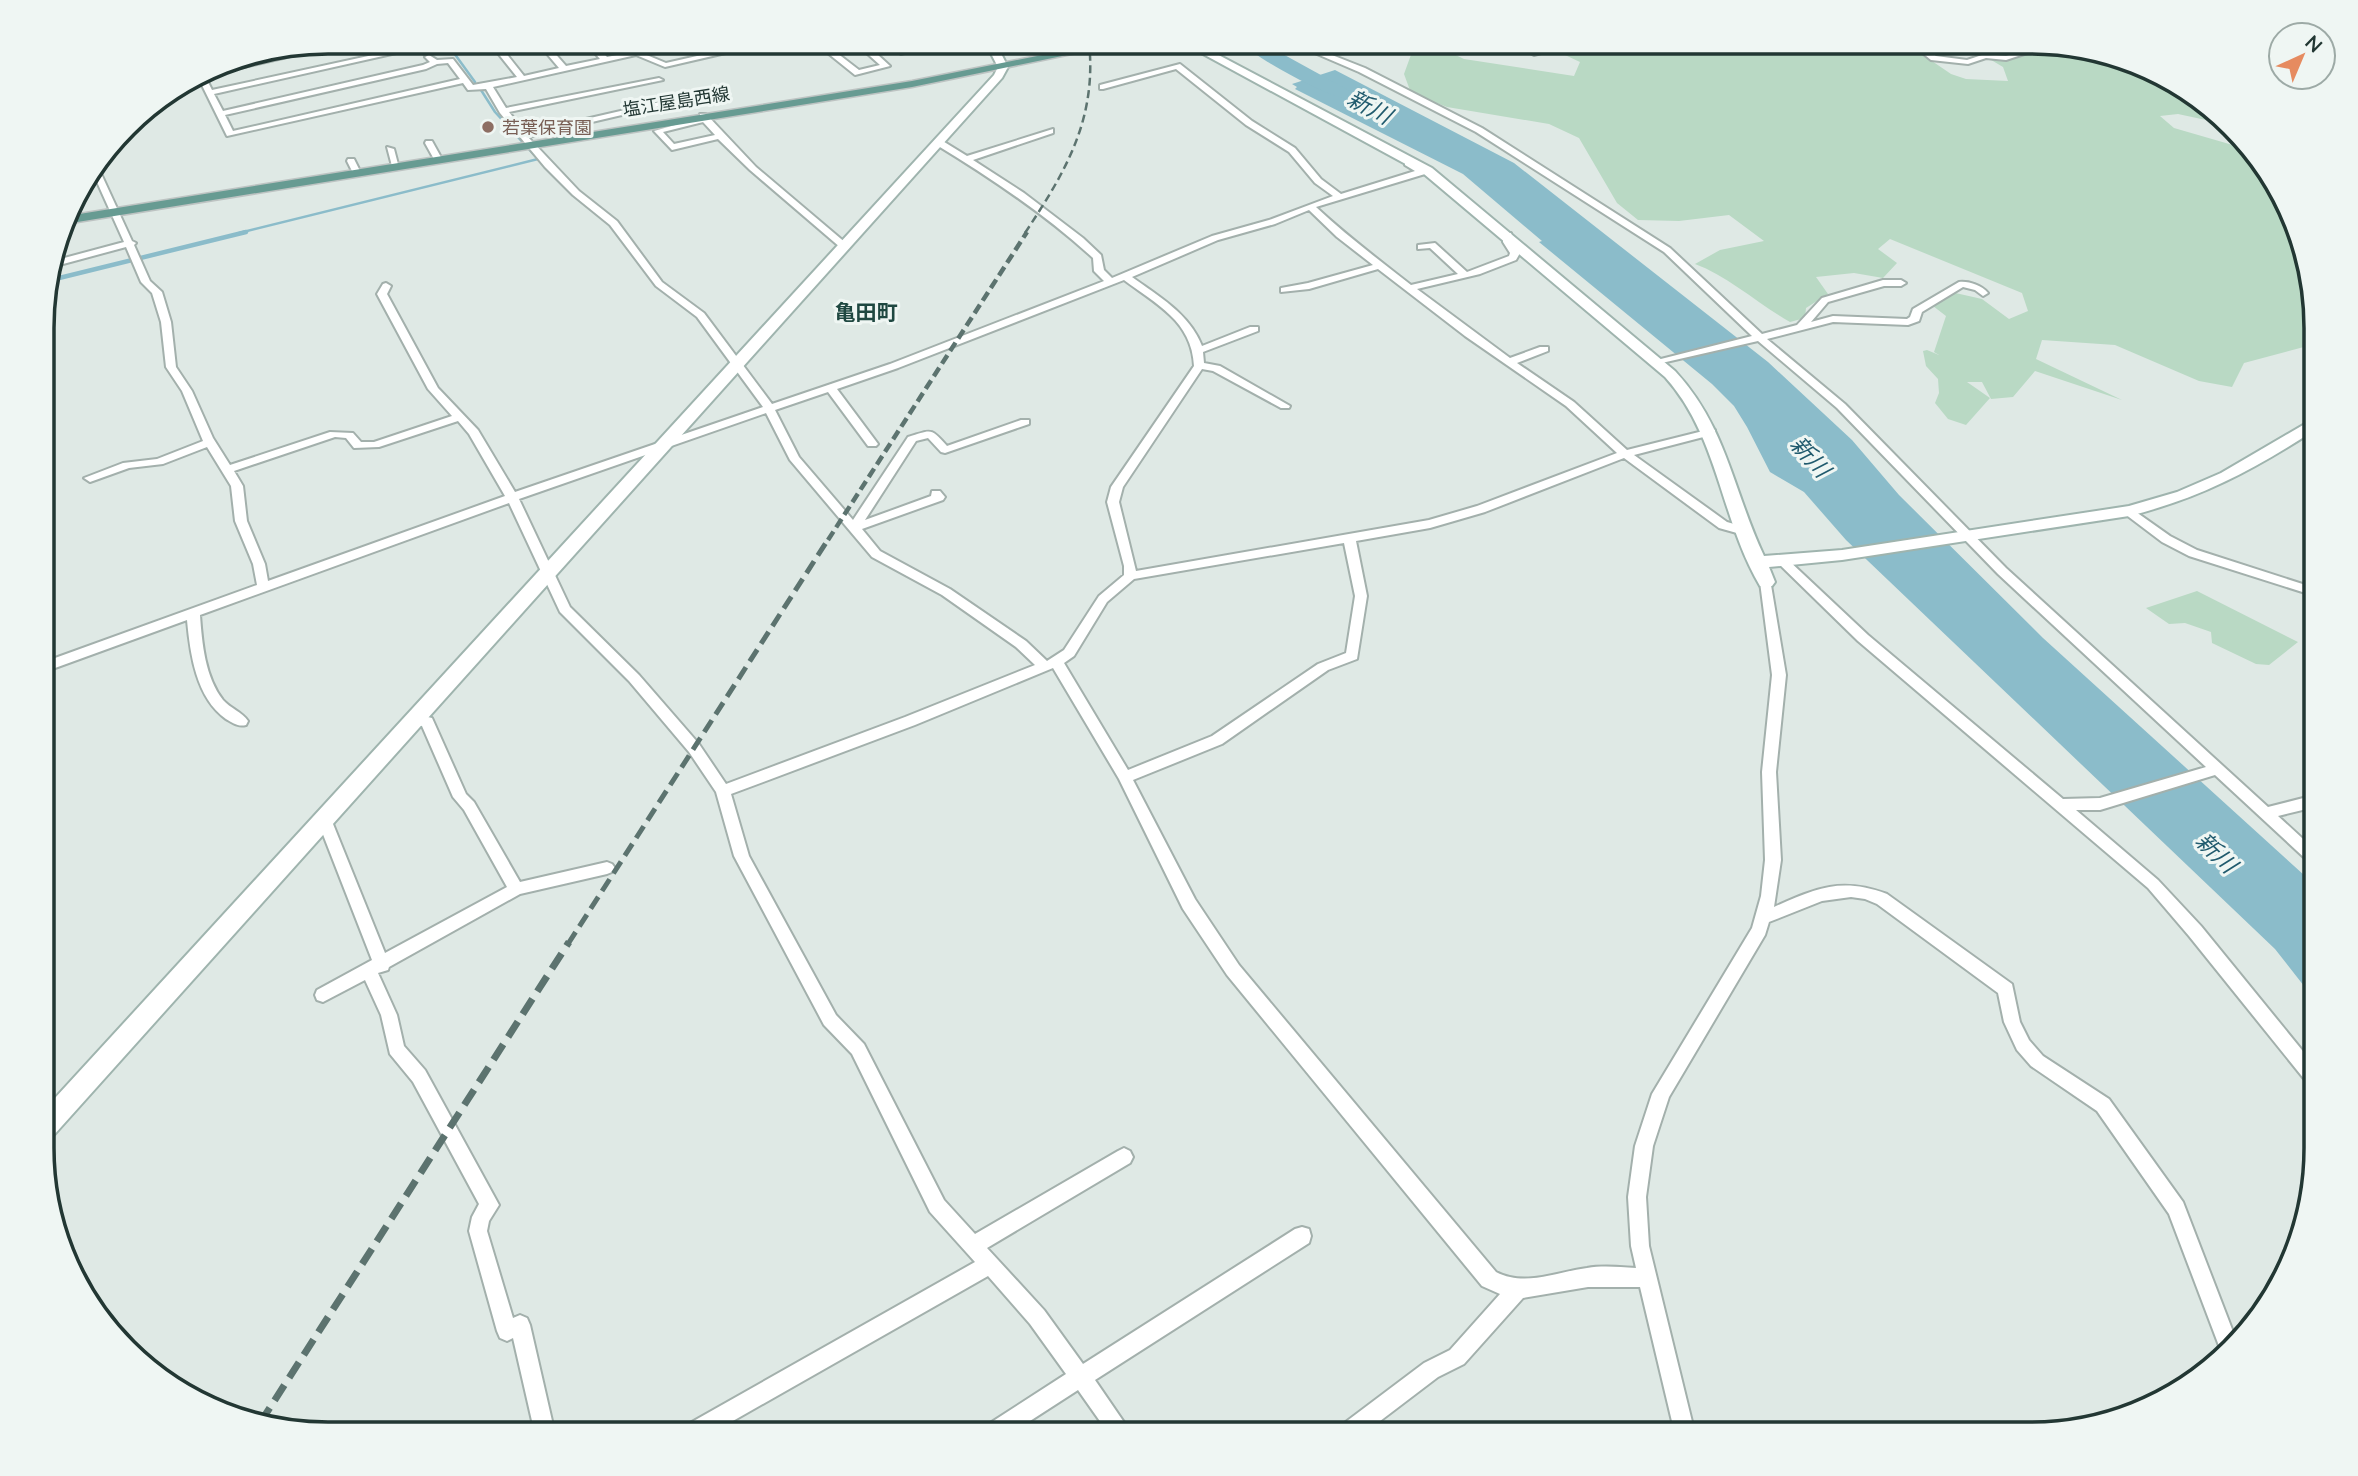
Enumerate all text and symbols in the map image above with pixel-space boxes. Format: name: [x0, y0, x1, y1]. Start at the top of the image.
north arrow: [2267, 21, 2337, 91]
text: N: [2301, 30, 2327, 57]
street label: 塩江屋島西線: [621, 82, 731, 120]
water label: 新川: [1343, 83, 1400, 131]
place label: 若葉保育園: [502, 116, 592, 138]
marker: 若葉保育園: [480, 119, 496, 135]
district label: 亀田町: [835, 299, 898, 324]
water label: 新川: [1785, 430, 1839, 485]
water label: 新川: [2191, 826, 2245, 880]

